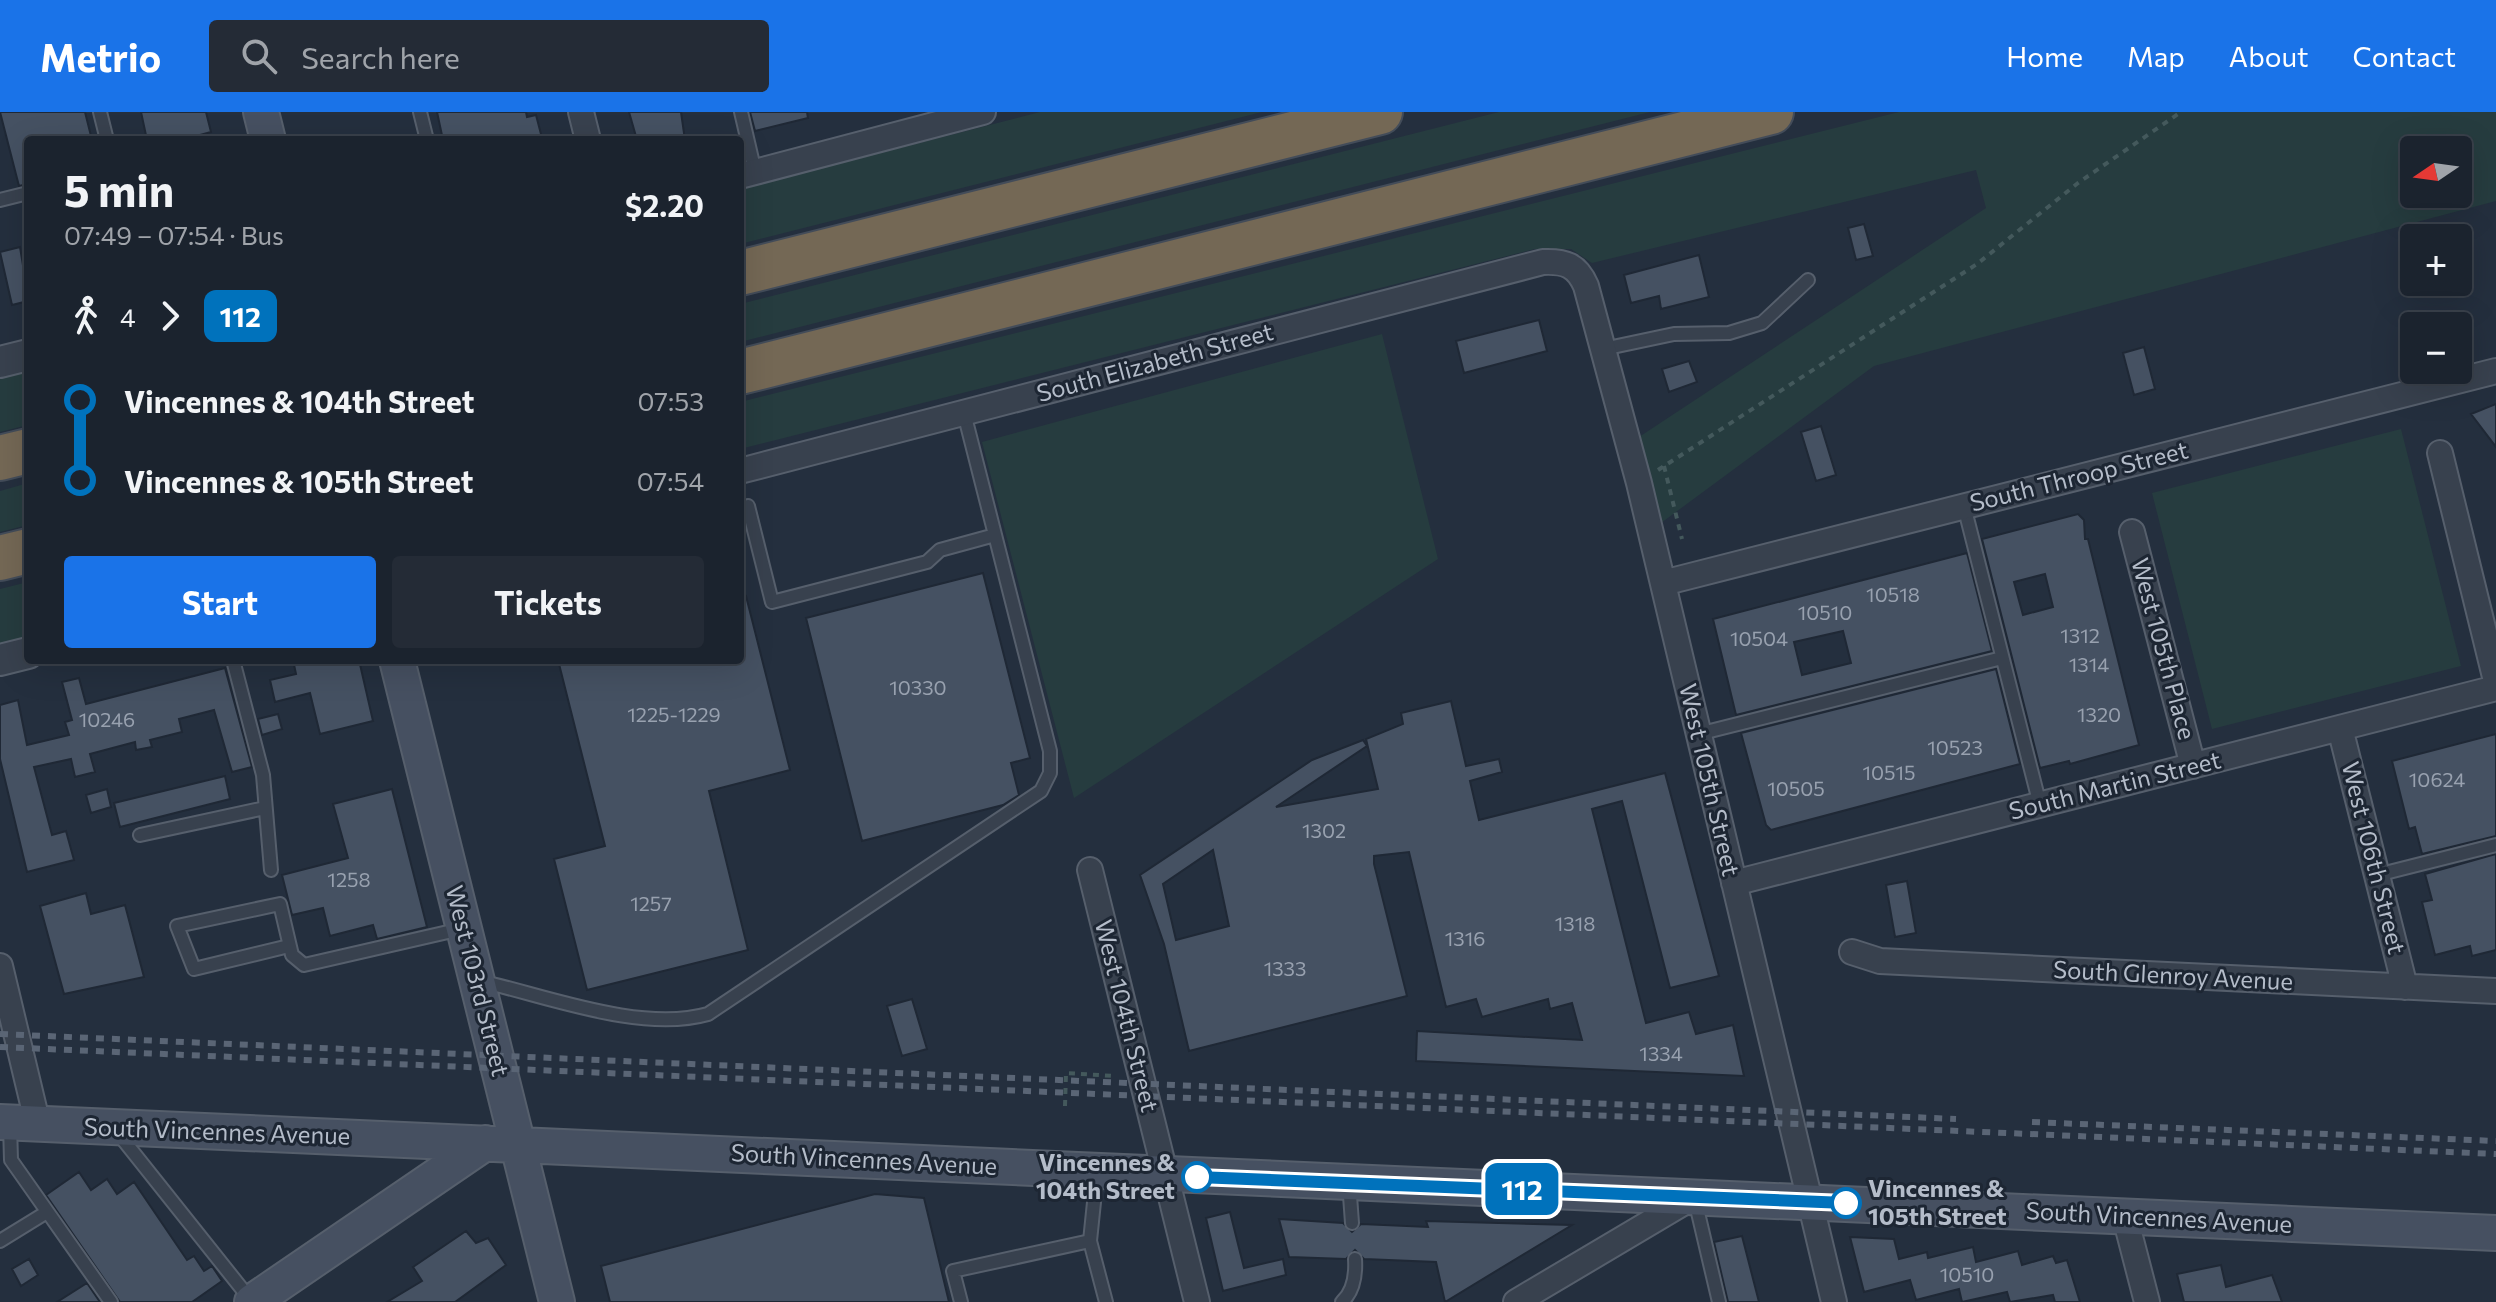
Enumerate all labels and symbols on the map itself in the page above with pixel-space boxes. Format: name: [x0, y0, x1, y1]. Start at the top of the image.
north arrow: [2400, 136, 2472, 208]
street label: South Elizabeth Street: [1033, 316, 1276, 407]
street label: South Throop Street: [1967, 434, 2191, 517]
street label: West 105th Place: [2126, 555, 2203, 743]
house number: 10518: [1866, 582, 1920, 606]
house number: 10510: [1798, 600, 1852, 624]
house number: 1312: [2060, 623, 2100, 647]
house number: 10504: [1730, 626, 1788, 650]
house number: 1314: [2069, 652, 2109, 676]
house number: 10330: [889, 675, 947, 699]
street label: West 105th Street: [1674, 681, 1747, 879]
house number: 1225-1229: [627, 702, 721, 726]
house number: 1320: [2077, 702, 2121, 726]
house number: 10246: [79, 707, 135, 731]
house number: 10523: [1927, 735, 1983, 759]
street label: South Martin Street: [2006, 744, 2224, 825]
street label: West 106th Street: [2337, 758, 2412, 957]
house number: 10515: [1862, 760, 1916, 784]
house number: 10624: [2409, 767, 2465, 791]
house number: 10505: [1767, 776, 1825, 800]
house number: 1302: [1302, 818, 1346, 842]
house number: 1258: [327, 867, 371, 891]
street label: West 103rd Street: [441, 882, 516, 1079]
house number: 1257: [630, 891, 672, 915]
house number: 1318: [1555, 911, 1595, 935]
street label: West 104th Street: [1090, 917, 1165, 1115]
house number: 1316: [1445, 926, 1485, 950]
street label: South Glenroy Avenue: [2052, 954, 2294, 995]
house number: 1333: [1264, 956, 1306, 980]
house number: 1334: [1639, 1041, 1683, 1065]
street label: South Vincennes Avenue: [83, 1111, 351, 1150]
street label: South Vincennes Avenue: [730, 1137, 998, 1180]
place label: Vincennes & 104th Street: [1036, 1147, 1176, 1204]
marker: Vincennes & 104th Street: [1182, 1162, 1212, 1192]
line badge: 112: [1476, 1163, 1568, 1215]
place label: Vincennes & 105th Street: [1868, 1173, 2007, 1230]
marker: Vincennes & 105th Street: [1831, 1188, 1861, 1218]
street label: South Vincennes Avenue: [2025, 1195, 2293, 1238]
house number: 10510: [1940, 1262, 1994, 1286]

